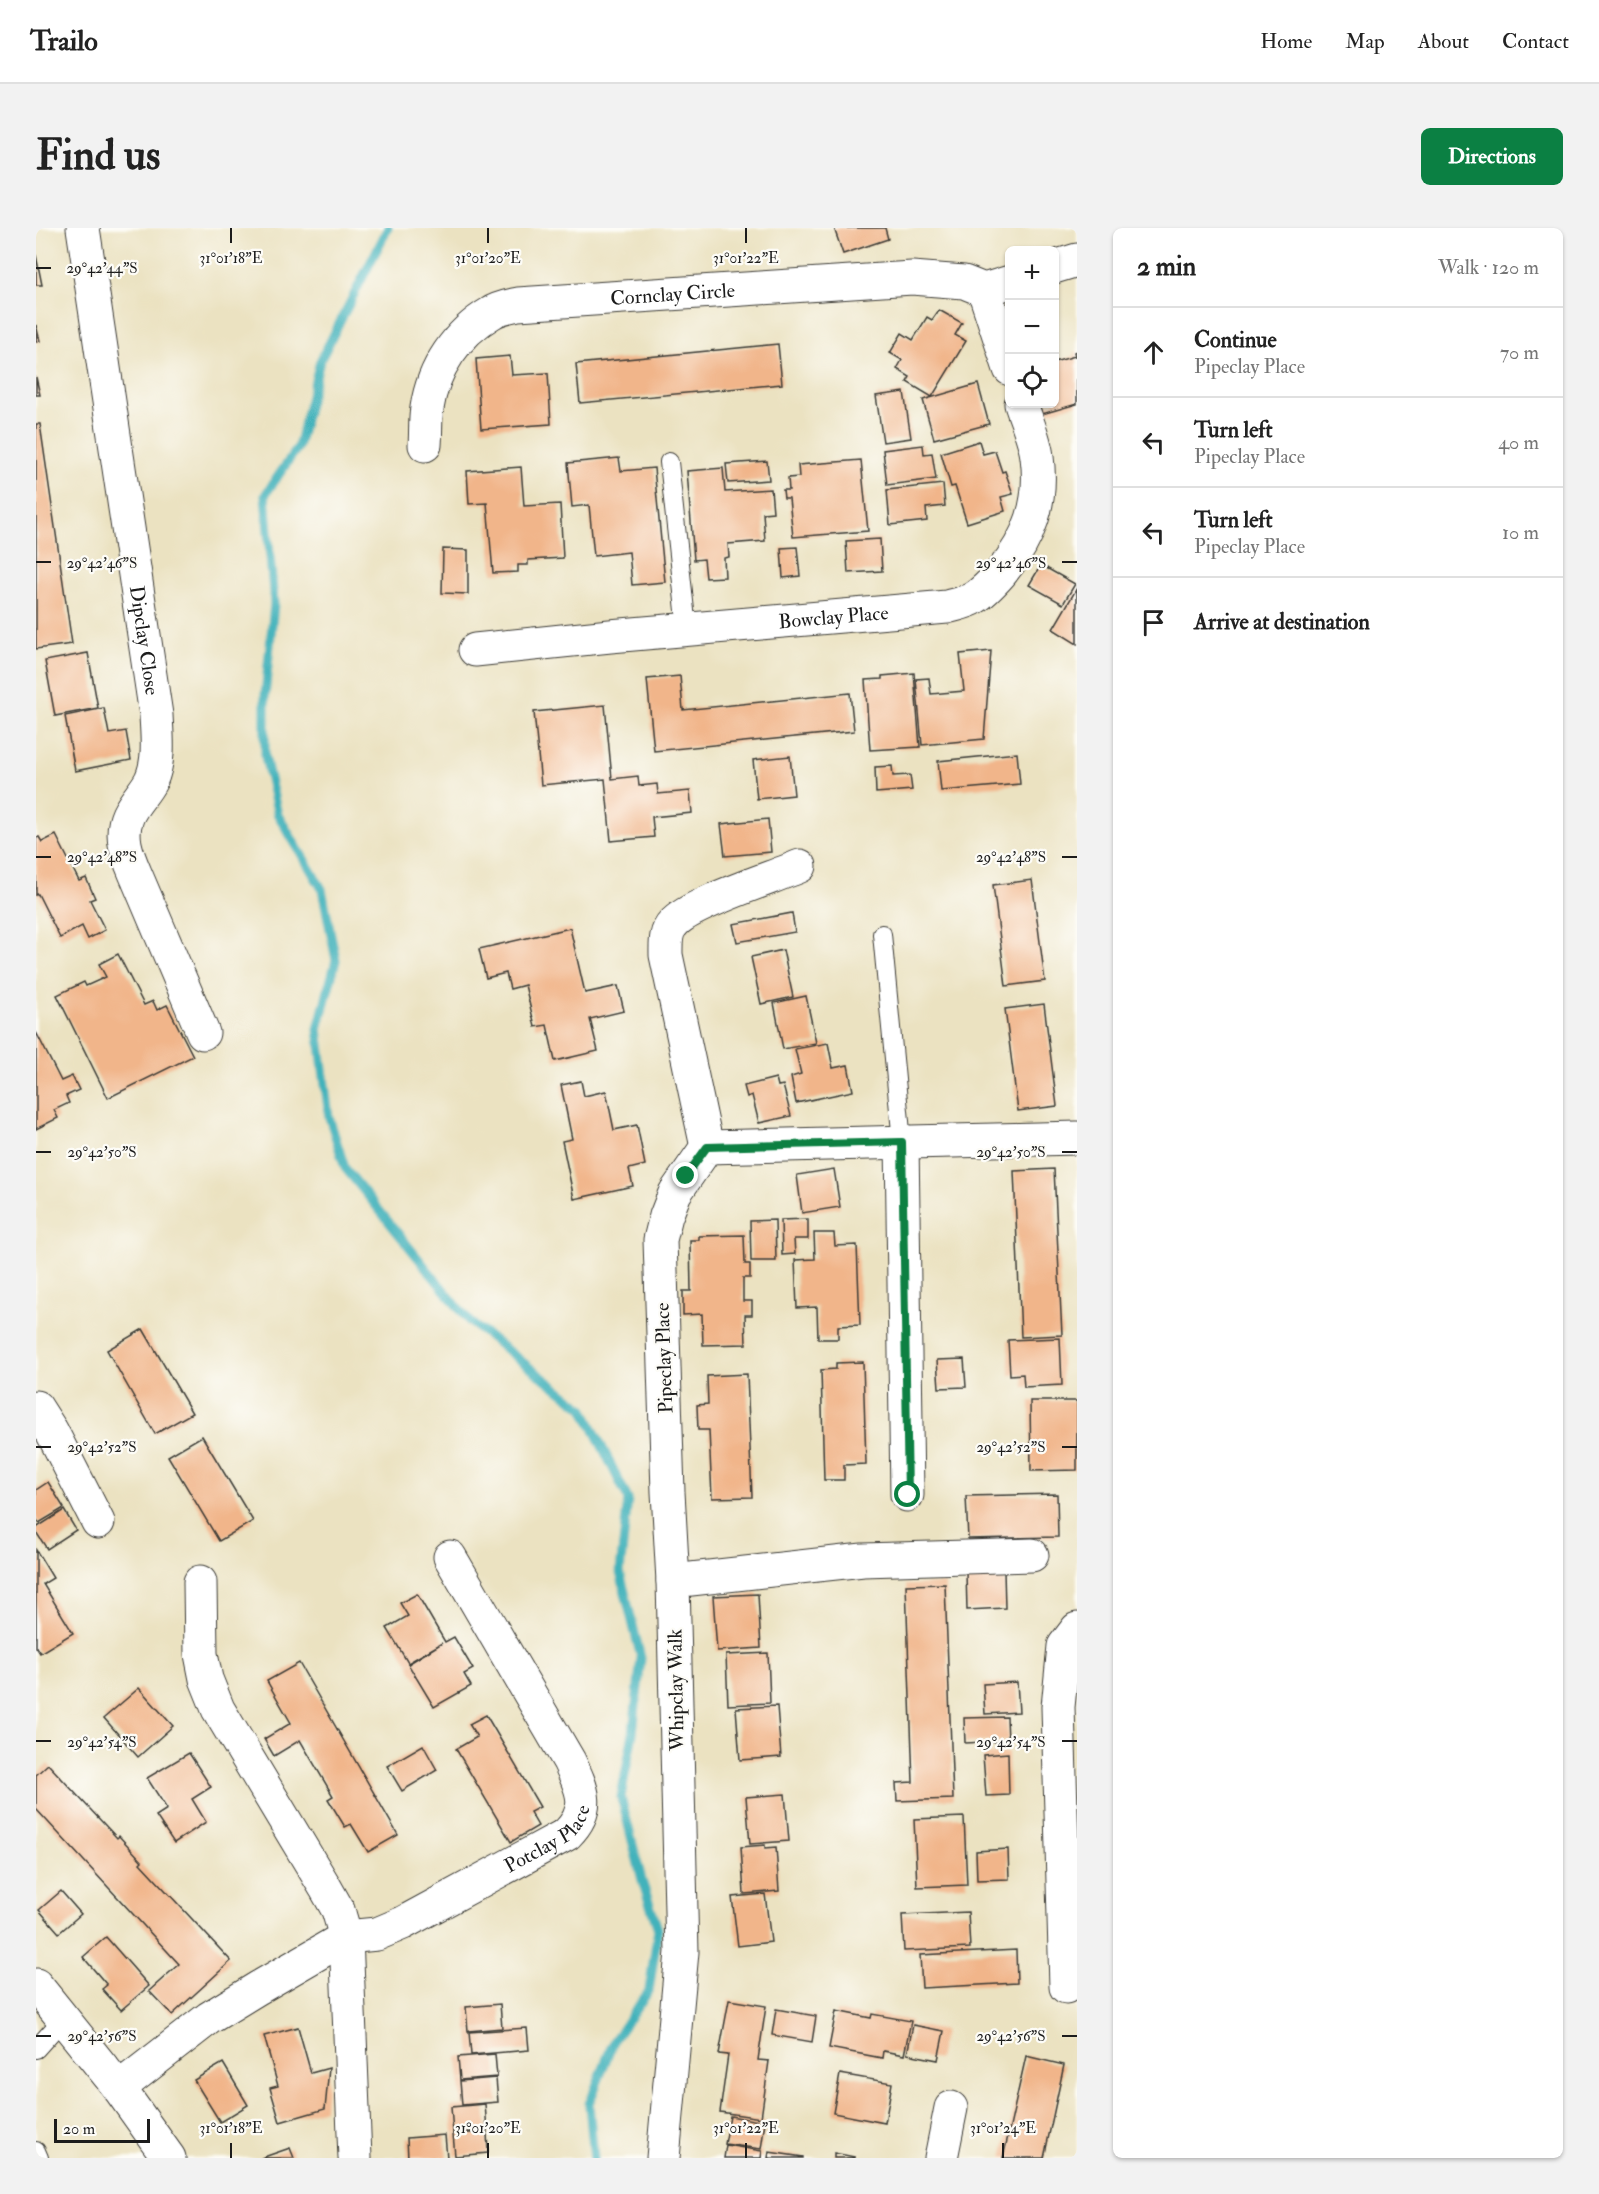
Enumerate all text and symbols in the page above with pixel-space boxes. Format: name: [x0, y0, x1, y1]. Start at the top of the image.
text: Trailo: [30, 24, 98, 59]
text: Home: [1260, 28, 1312, 55]
text: Map: [1345, 28, 1385, 55]
text: About: [1418, 28, 1469, 55]
text: Contact: [1502, 28, 1569, 55]
button: Directions: [1421, 128, 1563, 185]
text: Find us: [36, 130, 160, 182]
map controls: [1005, 246, 1059, 408]
button: +: [1005, 246, 1059, 300]
text: 31°01'18"E: [200, 249, 263, 268]
text: 31°01'20"E: [455, 249, 521, 268]
text: 31°01'22"E: [713, 249, 779, 268]
text: 2 min: [1137, 251, 1196, 283]
text: Walk · 120 m: [1438, 255, 1539, 280]
text: 29°42'44"S: [66, 259, 138, 278]
street label: Cornclay Circle: [609, 277, 736, 310]
button: −: [1005, 300, 1059, 354]
text: Continue: [1194, 326, 1277, 354]
icon: ahead: [1137, 336, 1170, 369]
text: 70 m: [1500, 340, 1539, 365]
button: locate: [1005, 354, 1059, 408]
text: Pipeclay Place: [1194, 354, 1305, 379]
text: Turn left: [1194, 416, 1273, 444]
icon: left: [1137, 426, 1170, 459]
text: 40 m: [1498, 430, 1539, 455]
text: Pipeclay Place: [1194, 444, 1305, 469]
text: Turn left: [1194, 506, 1273, 534]
icon: left: [1137, 516, 1170, 549]
text: 10 m: [1502, 520, 1539, 545]
text: Pipeclay Place: [1194, 534, 1305, 559]
text: 29°42'46"S: [67, 554, 137, 573]
text: 29°42'46"S: [976, 554, 1046, 573]
street label: Dipclay Close: [124, 584, 165, 697]
street label: Bowclay Place: [777, 600, 890, 634]
icon: arrive: [1137, 606, 1170, 639]
text: Arrive at destination: [1194, 608, 1370, 636]
text: 29°42'48"S: [67, 848, 137, 867]
text: 29°42'48"S: [976, 848, 1046, 867]
text: 29°42'50"S: [67, 1143, 137, 1162]
text: 29°42'50"S: [976, 1143, 1046, 1162]
route end: [672, 1162, 698, 1188]
street label: Pipeclay Place: [650, 1302, 679, 1414]
text: 29°42'52"S: [67, 1438, 137, 1457]
text: 29°42'52"S: [976, 1438, 1046, 1457]
route start: [894, 1481, 920, 1507]
street label: Whipclay Walk: [662, 1628, 691, 1752]
text: 29°42'54"S: [67, 1733, 137, 1752]
text: 29°42'54"S: [976, 1733, 1046, 1752]
street label: Potclay Place: [500, 1803, 595, 1878]
text: 29°42'56"S: [67, 2027, 137, 2046]
text: 29°42'56"S: [976, 2027, 1046, 2046]
scale bar: [54, 2116, 150, 2144]
text: 20 m: [63, 2119, 95, 2139]
text: 31°01'18"E: [200, 2119, 263, 2138]
text: 31°01'20"E: [455, 2119, 521, 2138]
text: 31°01'22"E: [713, 2119, 779, 2138]
text: 31°01'24"E: [970, 2119, 1036, 2138]

